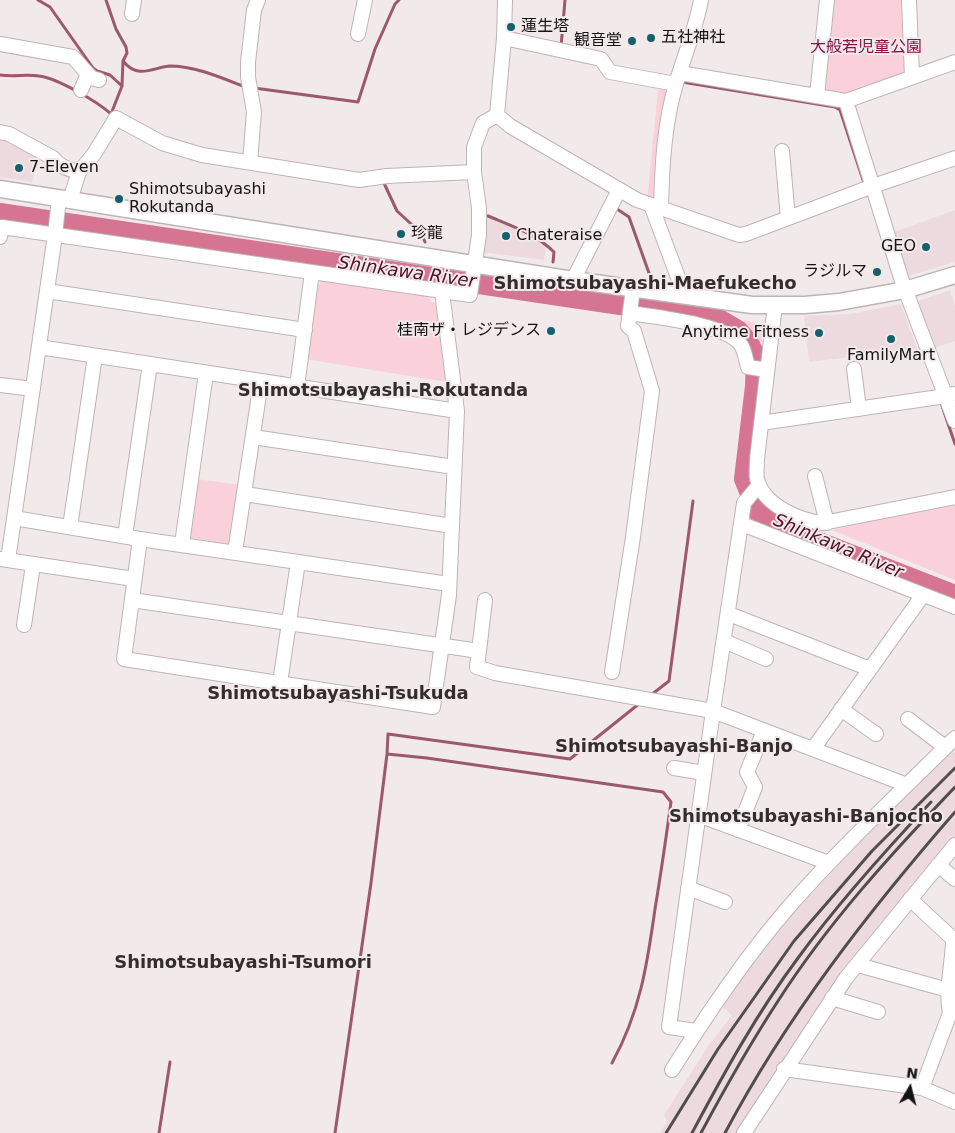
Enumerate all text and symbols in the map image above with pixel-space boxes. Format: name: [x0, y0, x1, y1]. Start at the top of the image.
place label: 蓮生塔: [521, 17, 569, 37]
marker: 蓮生塔: [505, 21, 517, 33]
place label: 五社神社: [661, 28, 725, 48]
place label: 観音堂: [574, 31, 622, 51]
marker: 五社神社: [645, 32, 657, 44]
marker: 観音堂: [626, 35, 638, 47]
park label: 大般若児童公園: [810, 38, 922, 58]
place label: 7-Eleven: [29, 158, 99, 178]
marker: 7-Eleven: [13, 162, 25, 174]
place label: Shimotsubayashi Rokutanda: [129, 180, 266, 218]
marker: Shimotsubayashi Rokutanda: [113, 193, 125, 205]
place label: 珍龍: [411, 224, 443, 244]
place label: Chateraise: [516, 226, 602, 246]
marker: 珍龍: [395, 228, 407, 240]
marker: Chateraise: [500, 230, 512, 242]
place label: GEO: [881, 237, 916, 257]
marker: GEO: [920, 241, 932, 253]
water label: Shinkawa River: [337, 253, 477, 293]
place label: ラジルマ: [803, 262, 867, 282]
marker: ラジルマ: [871, 266, 883, 278]
district label: Shimotsubayashi-Maefukecho: [493, 273, 797, 295]
place label: 桂南ザ・レジデンス: [397, 321, 541, 341]
place label: Anytime Fitness: [682, 323, 809, 343]
marker: 桂南ザ・レジデンス: [545, 325, 557, 337]
marker: Anytime Fitness: [813, 327, 825, 339]
marker: FamilyMart: [885, 333, 897, 345]
place label: FamilyMart: [847, 346, 935, 366]
district label: Shimotsubayashi-Rokutanda: [238, 380, 528, 402]
water label: Shinkawa River: [770, 510, 906, 584]
district label: Shimotsubayashi-Tsukuda: [207, 683, 469, 705]
district label: Shimotsubayashi-Banjo: [555, 736, 793, 758]
district label: Shimotsubayashi-Banjocho: [669, 806, 943, 828]
district label: Shimotsubayashi-Tsumori: [114, 952, 372, 974]
north arrow: [885, 1063, 935, 1113]
text: N: [905, 1064, 919, 1082]

